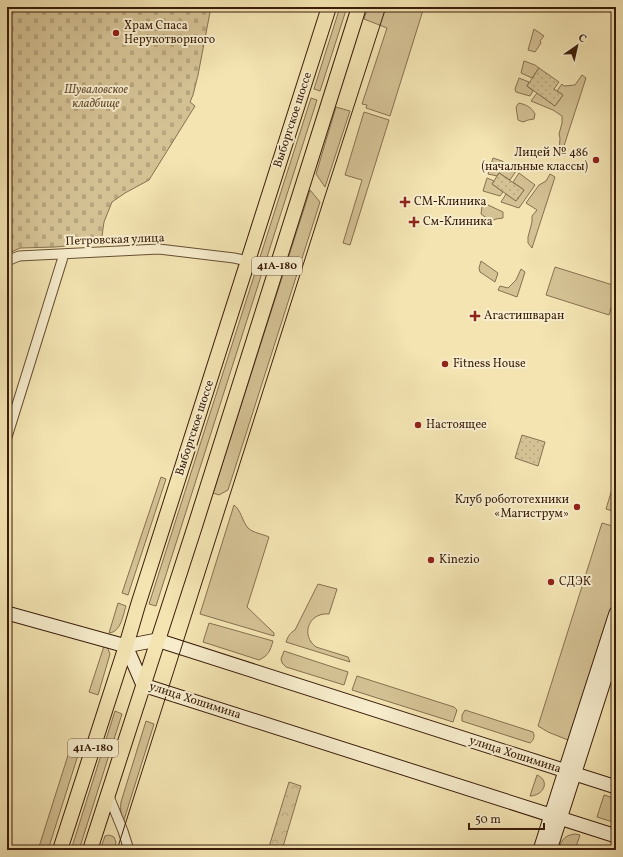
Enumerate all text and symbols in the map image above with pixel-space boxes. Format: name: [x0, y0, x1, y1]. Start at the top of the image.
place label: Храм Спаса Нерукотворного: [124, 18, 215, 48]
north arrow: [557, 26, 597, 66]
marker: Храм Спаса Нерукотворного: [111, 28, 121, 38]
text: С: [575, 31, 589, 47]
street label: Выборгское шоссе: [270, 70, 316, 170]
park label: Шуваловское кладбище: [64, 82, 128, 112]
place label: Лицей № 486 (начальные классы): [481, 145, 589, 175]
marker: Лицей № 486 (начальные классы): [591, 155, 601, 165]
place label: СМ-Клиника: [414, 194, 486, 210]
marker: СМ-Клиника: [399, 196, 411, 208]
place label: См-Клиника: [423, 214, 493, 230]
marker: См-Клиника: [408, 216, 420, 228]
street label: Петровская улица: [65, 230, 165, 250]
road number: 41А-180: [252, 257, 302, 275]
place label: Агастишваран: [484, 308, 564, 324]
marker: Агастишваран: [469, 310, 481, 322]
place label: Fitness House: [453, 356, 526, 372]
marker: Fitness House: [440, 359, 450, 369]
street label: Выборгское шоссе: [172, 378, 218, 478]
place label: Настоящее: [426, 417, 487, 433]
marker: Настоящее: [413, 420, 423, 430]
place label: Клуб робототехники «Магиструм»: [455, 492, 569, 522]
marker: Клуб робототехники «Магиструм»: [572, 502, 582, 512]
place label: Kinezio: [439, 552, 480, 568]
marker: Kinezio: [426, 555, 436, 565]
place label: СДЭК: [559, 574, 591, 590]
marker: СДЭК: [546, 577, 556, 587]
street label: улица Хошимина: [147, 679, 243, 723]
street label: улица Хошимина: [467, 733, 563, 777]
road number: 41А-180: [68, 739, 118, 757]
scale bar: [469, 805, 544, 831]
text: 50 m: [475, 812, 501, 828]

